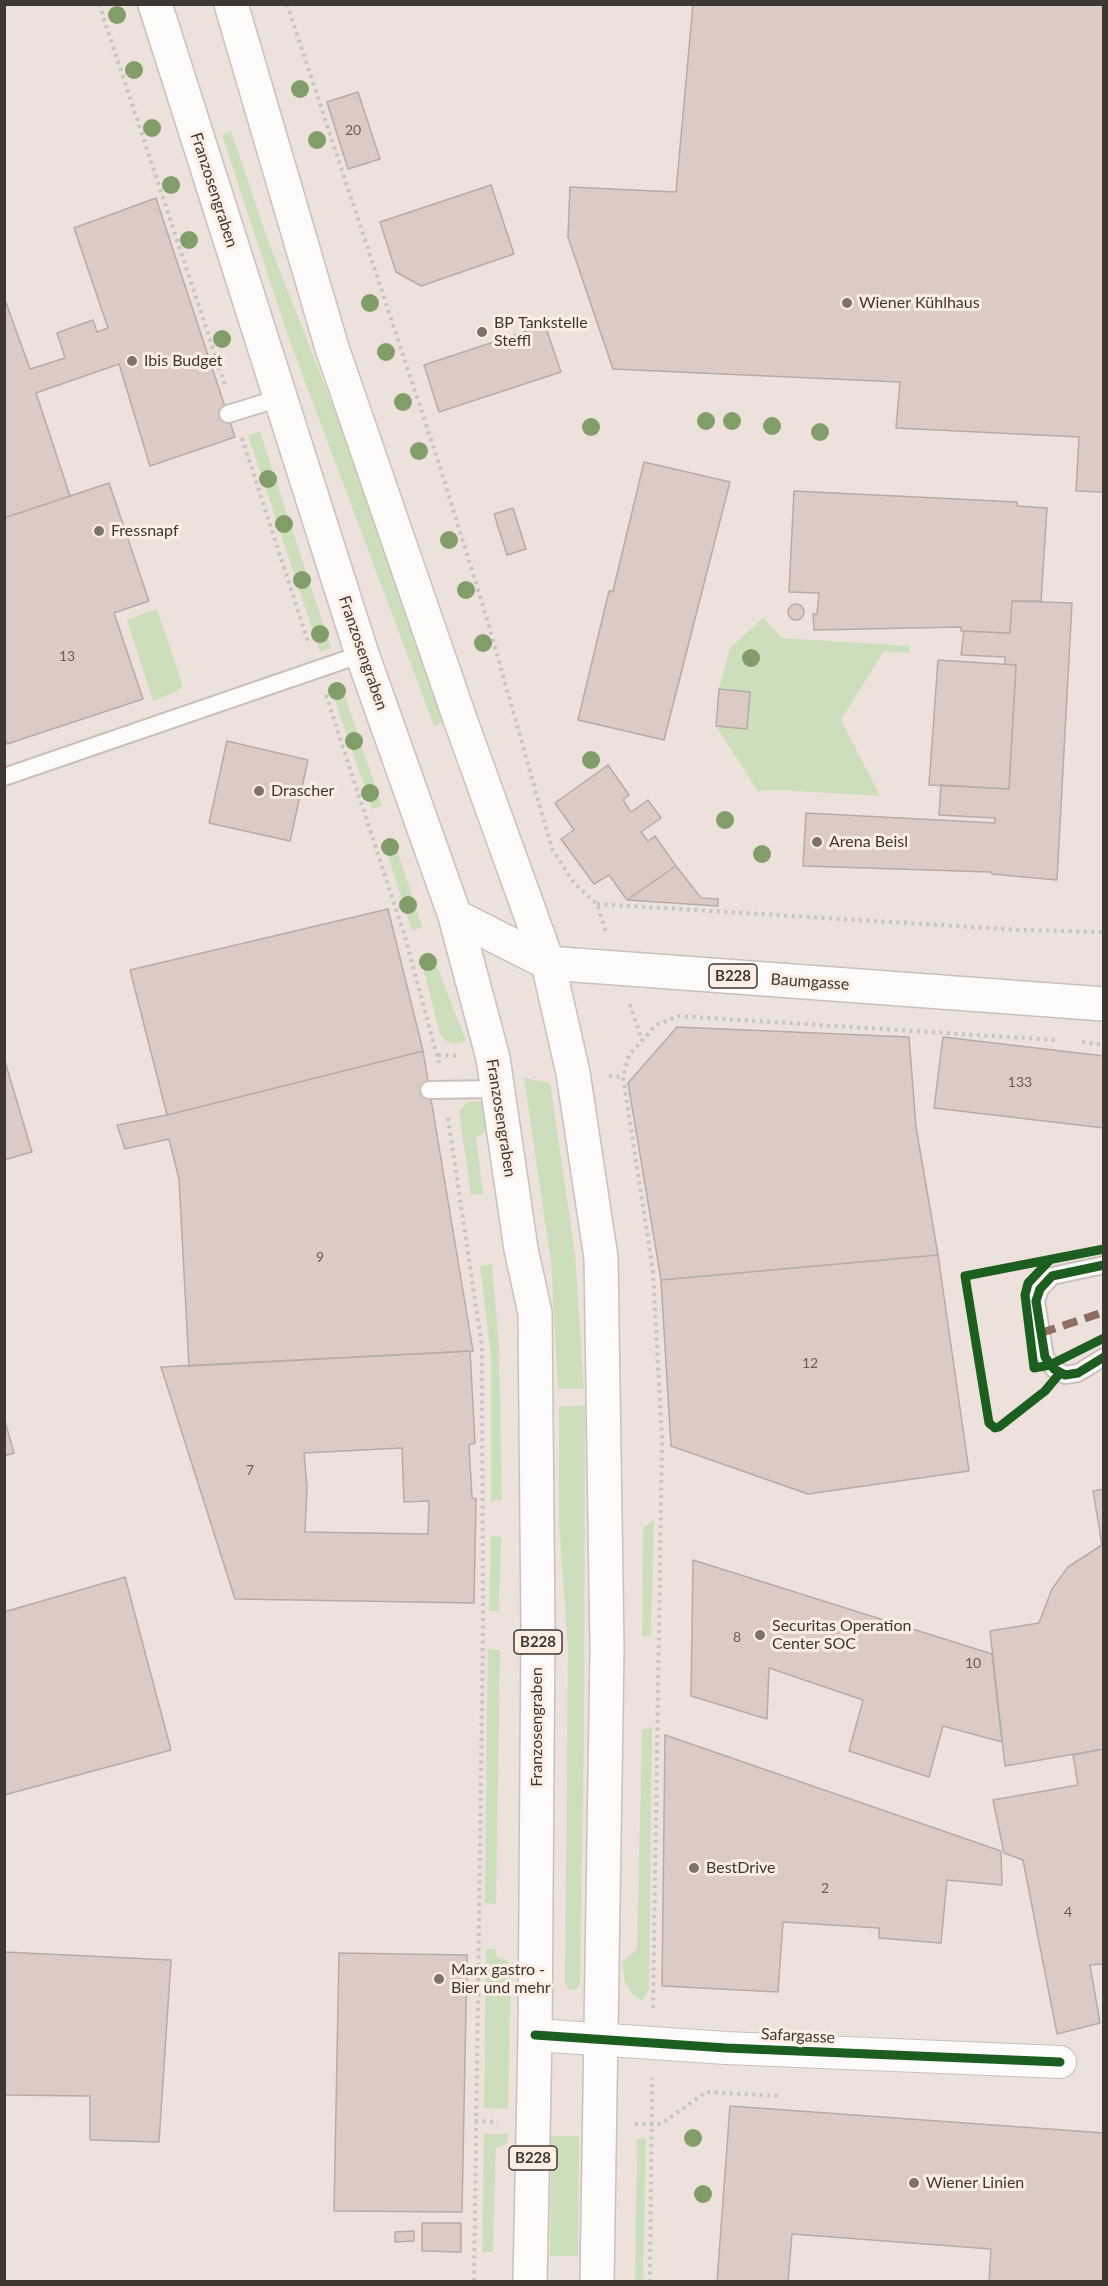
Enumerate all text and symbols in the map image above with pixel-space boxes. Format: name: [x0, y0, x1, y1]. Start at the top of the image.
house number: 20: [345, 122, 361, 138]
street label: Franzosengraben: [186, 130, 242, 250]
place label: Wiener Kühlhaus: [859, 293, 980, 313]
marker: Wiener Kühlhaus: [840, 296, 854, 310]
place label: BP Tankstelle Steffl: [494, 313, 588, 351]
marker: BP Tankstelle Steffl: [475, 325, 489, 339]
place label: Ibis Budget: [144, 351, 223, 371]
marker: Ibis Budget: [125, 354, 139, 368]
place label: Fressnapf: [111, 521, 178, 541]
marker: Fressnapf: [92, 524, 106, 538]
street label: Franzosengraben: [334, 593, 392, 713]
house number: 13: [59, 648, 75, 664]
place label: Drascher: [271, 781, 334, 801]
marker: Drascher: [252, 784, 266, 798]
place label: Arena Beisl: [829, 832, 908, 852]
marker: Arena Beisl: [810, 835, 824, 849]
road number: B228: [709, 964, 757, 988]
street label: Baumgasse: [770, 970, 850, 994]
street label: Franzosengraben: [482, 1057, 520, 1179]
house number: 133: [1008, 1074, 1032, 1090]
house number: 9: [316, 1249, 324, 1265]
house number: 12: [802, 1355, 818, 1371]
house number: 7: [246, 1462, 254, 1478]
place label: Securitas Operation Center SOC: [772, 1616, 911, 1654]
marker: Securitas Operation Center SOC: [753, 1628, 767, 1642]
house number: 8: [733, 1629, 741, 1645]
road number: B228: [514, 1630, 562, 1654]
house number: 10: [965, 1655, 981, 1671]
street label: Franzosengraben: [527, 1667, 547, 1787]
place label: BestDrive: [706, 1858, 775, 1878]
marker: BestDrive: [687, 1861, 701, 1875]
house number: 2: [821, 1880, 829, 1896]
house number: 4: [1064, 1904, 1072, 1920]
place label: Marx gastro - Bier und mehr: [451, 1960, 551, 1998]
marker: Marx gastro - Bier und mehr: [432, 1972, 446, 1986]
street label: Safargasse: [760, 2024, 836, 2048]
road number: B228: [509, 2146, 557, 2170]
place label: Wiener Linien: [926, 2173, 1024, 2193]
marker: Wiener Linien: [907, 2176, 921, 2190]

